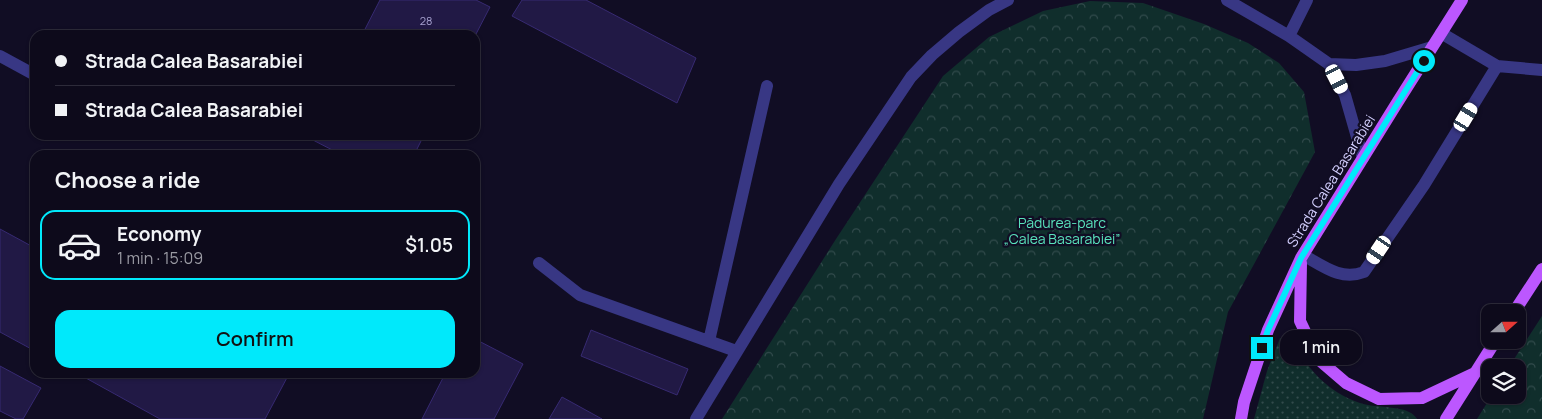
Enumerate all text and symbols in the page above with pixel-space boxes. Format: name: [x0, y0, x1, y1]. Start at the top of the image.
house number: 28: [420, 13, 432, 28]
text: Strada Calea Basarabiei: [85, 48, 303, 74]
route start: [1413, 50, 1435, 72]
car: [1323, 62, 1350, 96]
text: Strada Calea Basarabiei: [85, 97, 303, 123]
car: [1451, 100, 1480, 134]
street label: Strada Calea Basarabiei: [1282, 111, 1379, 250]
text: Choose a ride: [55, 165, 200, 195]
park label: Pădurea-parc „Calea Basarabiei”: [1003, 213, 1121, 248]
text: Economy: [117, 221, 201, 247]
icon: car: [57, 223, 102, 268]
text: $1.05: [405, 232, 453, 258]
car: [1364, 233, 1393, 267]
text: 1 min · 15:09: [117, 247, 203, 269]
north arrow: [1481, 304, 1526, 349]
map controls: [1481, 304, 1526, 404]
button: Confirm: [55, 310, 455, 368]
callout: 1 min: [1280, 330, 1362, 366]
text: 1 min: [1302, 336, 1340, 358]
route end: [1251, 337, 1273, 359]
button: layers: [1481, 359, 1526, 404]

